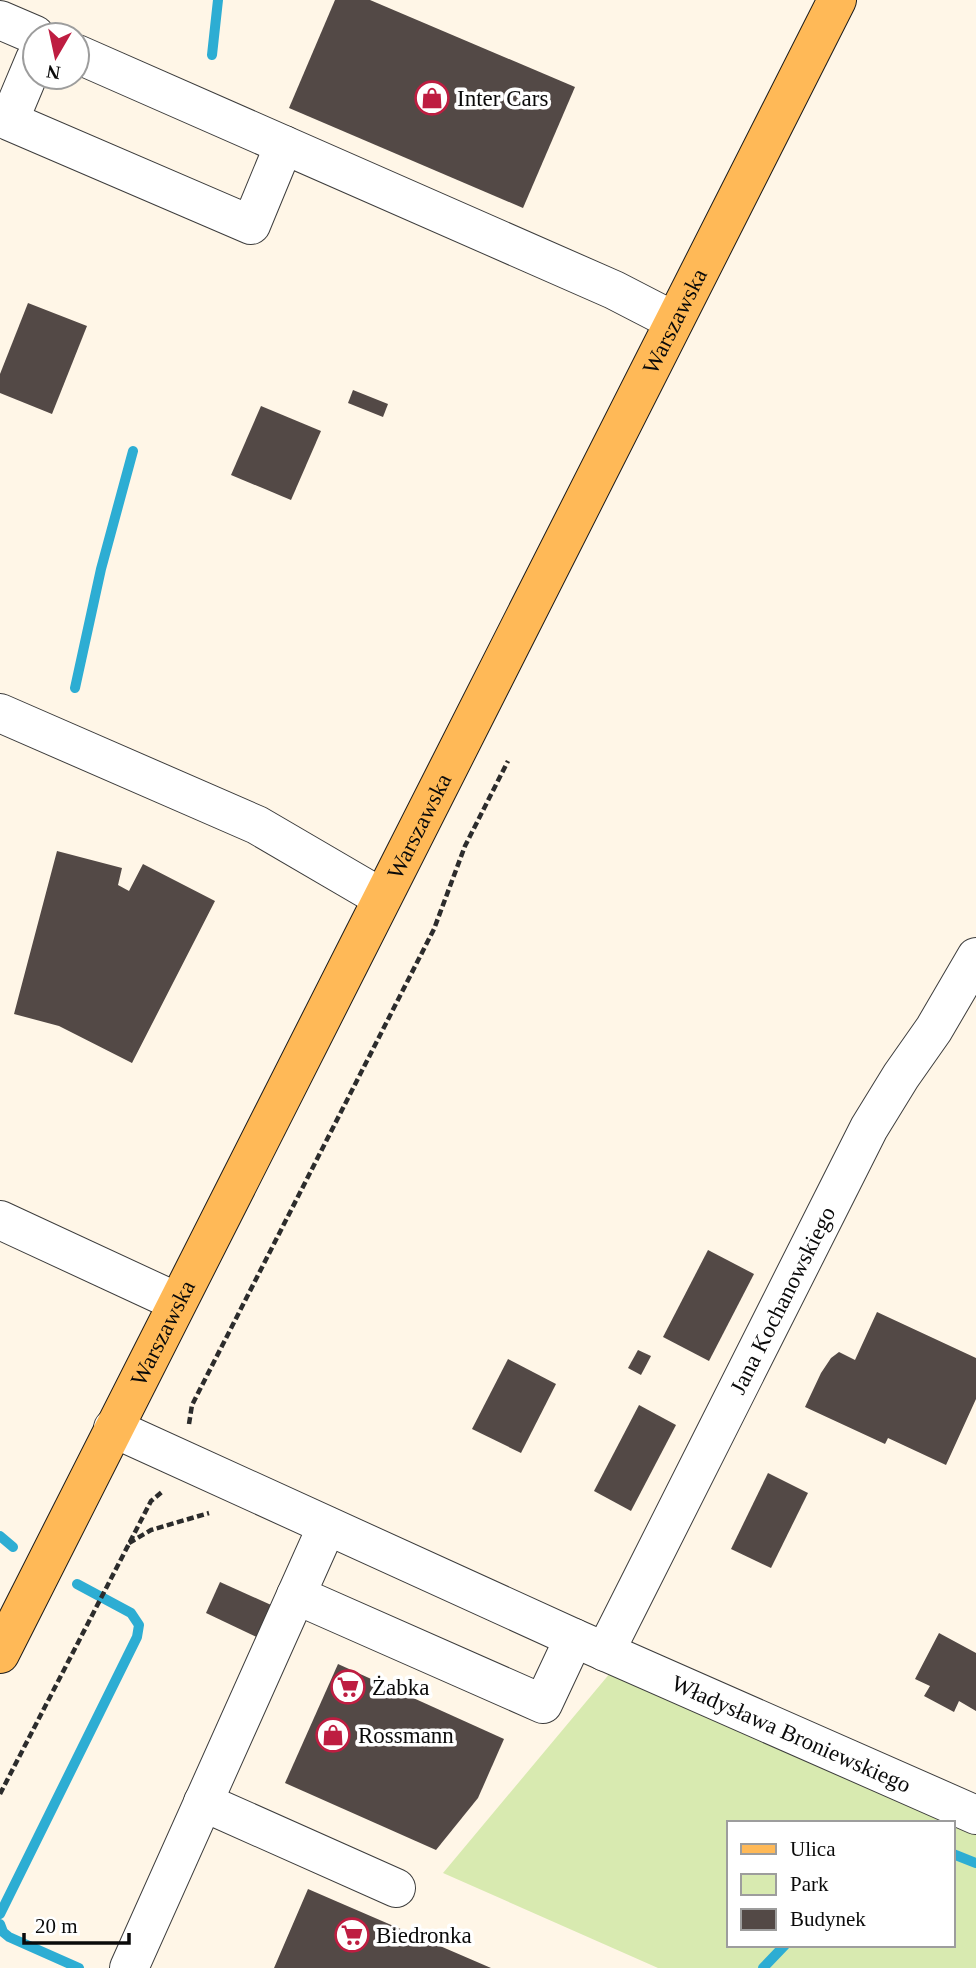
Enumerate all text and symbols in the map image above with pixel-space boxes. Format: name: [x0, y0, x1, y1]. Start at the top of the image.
north arrow: [21, 21, 91, 91]
text: N: [45, 61, 62, 84]
shop icon: Inter Cars: [413, 79, 451, 117]
place label: Inter Cars: [457, 86, 548, 111]
street label: Warszawska: [638, 264, 712, 378]
street label: Warszawska: [382, 770, 456, 883]
street label: Jana Kochanowskiego: [725, 1203, 840, 1398]
street label: Warszawska: [126, 1276, 200, 1390]
supermarket icon: Żabka: [329, 1668, 367, 1706]
street label: Władysława Broniewskiego: [668, 1671, 915, 1798]
place label: Żabka: [372, 1675, 429, 1700]
shop icon: Rossmann: [314, 1716, 352, 1754]
place label: Rossmann: [358, 1723, 454, 1748]
legend: [727, 1821, 955, 1947]
text: Ulica: [790, 1837, 836, 1861]
text: Park: [790, 1872, 829, 1896]
scale bar: [24, 1902, 130, 1946]
text: Budynek: [790, 1907, 866, 1931]
text: 20 m: [35, 1914, 78, 1938]
supermarket icon: Biedronka: [333, 1916, 371, 1954]
place label: Biedronka: [376, 1923, 472, 1948]

